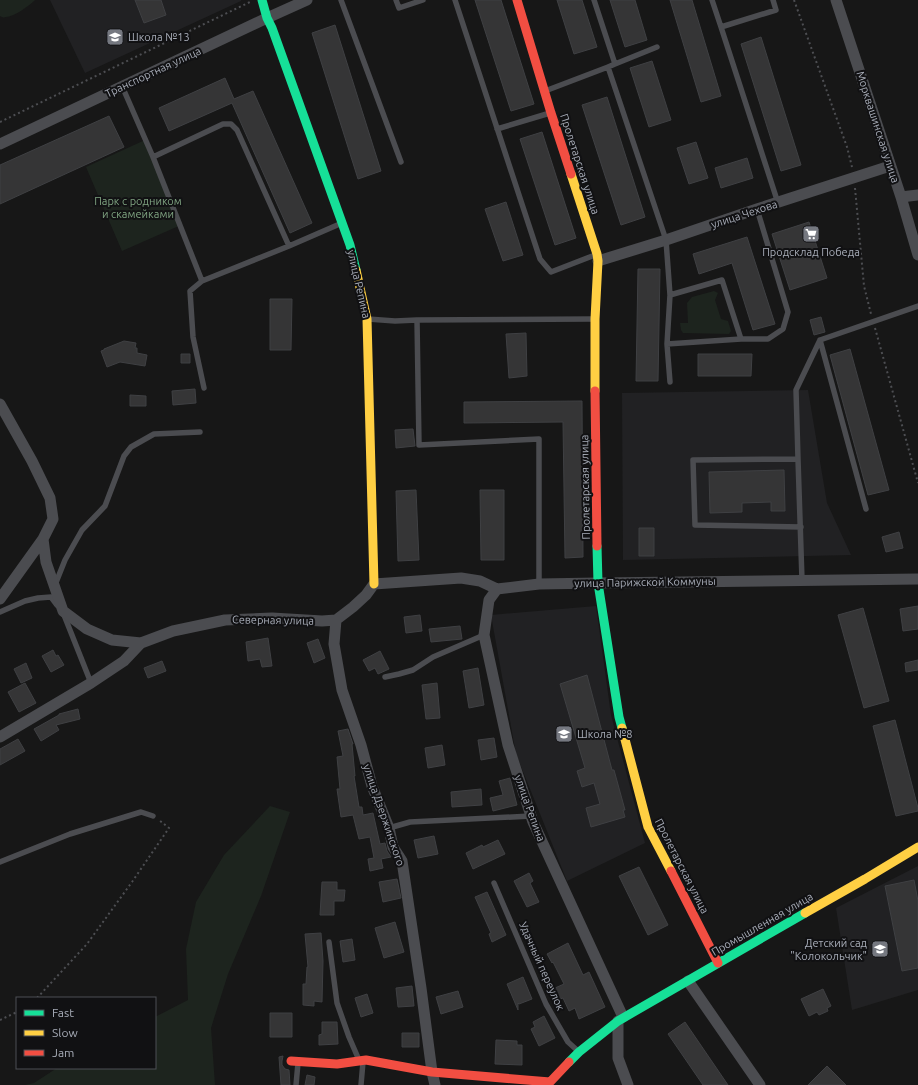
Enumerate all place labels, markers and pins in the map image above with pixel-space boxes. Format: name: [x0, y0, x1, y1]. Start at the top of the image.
school or university icon: Школа №13: [105, 27, 125, 47]
place label: Школа №13: [128, 31, 190, 43]
supermarket icon: Продсклад Победа: [801, 224, 821, 244]
place label: Продсклад Победа: [762, 246, 860, 258]
school or university icon: Школа №8: [554, 724, 574, 744]
place label: Школа №8: [577, 728, 632, 740]
place label: Детский сад "Колокольчик": [790, 937, 868, 962]
school or university icon: Детский сад "Колокольчик": [870, 939, 890, 959]

